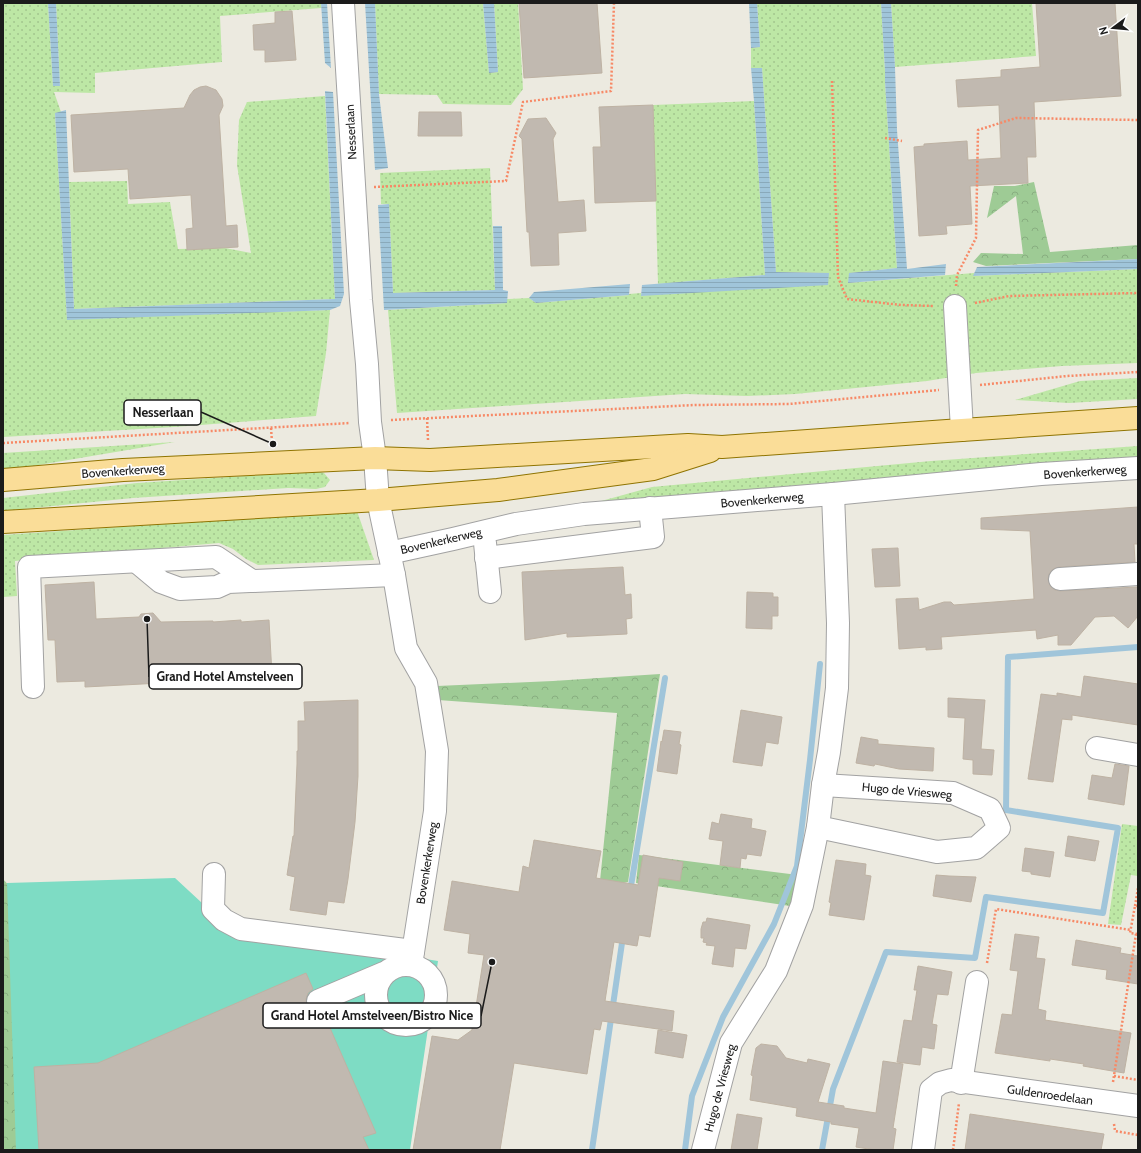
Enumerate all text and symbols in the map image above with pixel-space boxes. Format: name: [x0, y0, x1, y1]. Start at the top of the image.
north arrow: [1093, 8, 1133, 48]
text: N: [1096, 25, 1111, 36]
street label: Nesserlaan: [342, 104, 359, 160]
callout: Nesserlaan: [124, 400, 201, 425]
text: Nesserlaan: [132, 404, 194, 420]
street label: Bovenkerkerweg: [81, 460, 166, 481]
street label: Bovenkerkerweg: [1043, 461, 1128, 482]
street label: Bovenkerkerweg: [720, 488, 805, 511]
street label: Bovenkerkerweg: [399, 524, 484, 557]
callout: Grand Hotel Amstelveen: [149, 664, 302, 689]
text: Grand Hotel Amstelveen: [156, 668, 294, 684]
street label: Hugo de Vriesweg: [861, 779, 954, 802]
street label: Bovenkerkerweg: [413, 820, 441, 905]
callout: Grand Hotel Amstelveen/Bistro Nice: [263, 1003, 481, 1028]
text: Grand Hotel Amstelveen/Bistro Nice: [271, 1007, 473, 1023]
street label: Hugo de Vriesweg: [701, 1041, 739, 1134]
street label: Guldenroedelaan: [1006, 1081, 1094, 1108]

